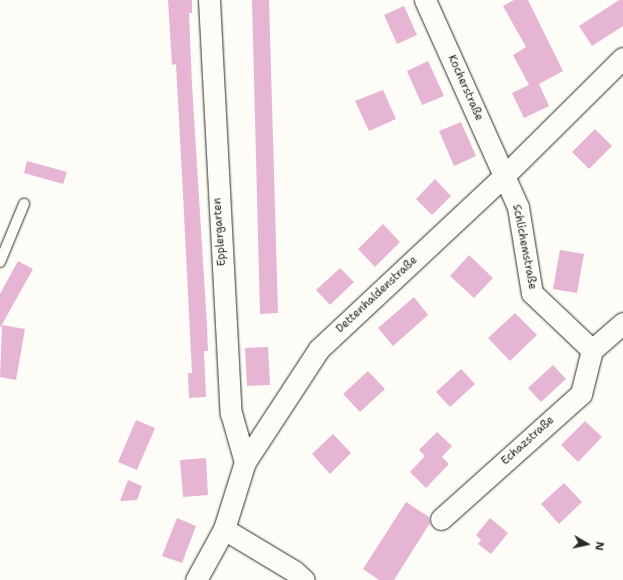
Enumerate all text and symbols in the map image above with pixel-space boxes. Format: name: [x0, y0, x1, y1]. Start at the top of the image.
street label: Kocherstraße: [445, 53, 485, 123]
street label: Epplergarten: [211, 197, 229, 267]
street label: Schlichemstraße: [509, 203, 539, 291]
street label: Dettenhaldenstraße: [334, 254, 420, 336]
street label: Echazstraße: [499, 414, 557, 468]
north arrow: [567, 524, 607, 564]
text: N: [591, 540, 607, 551]

